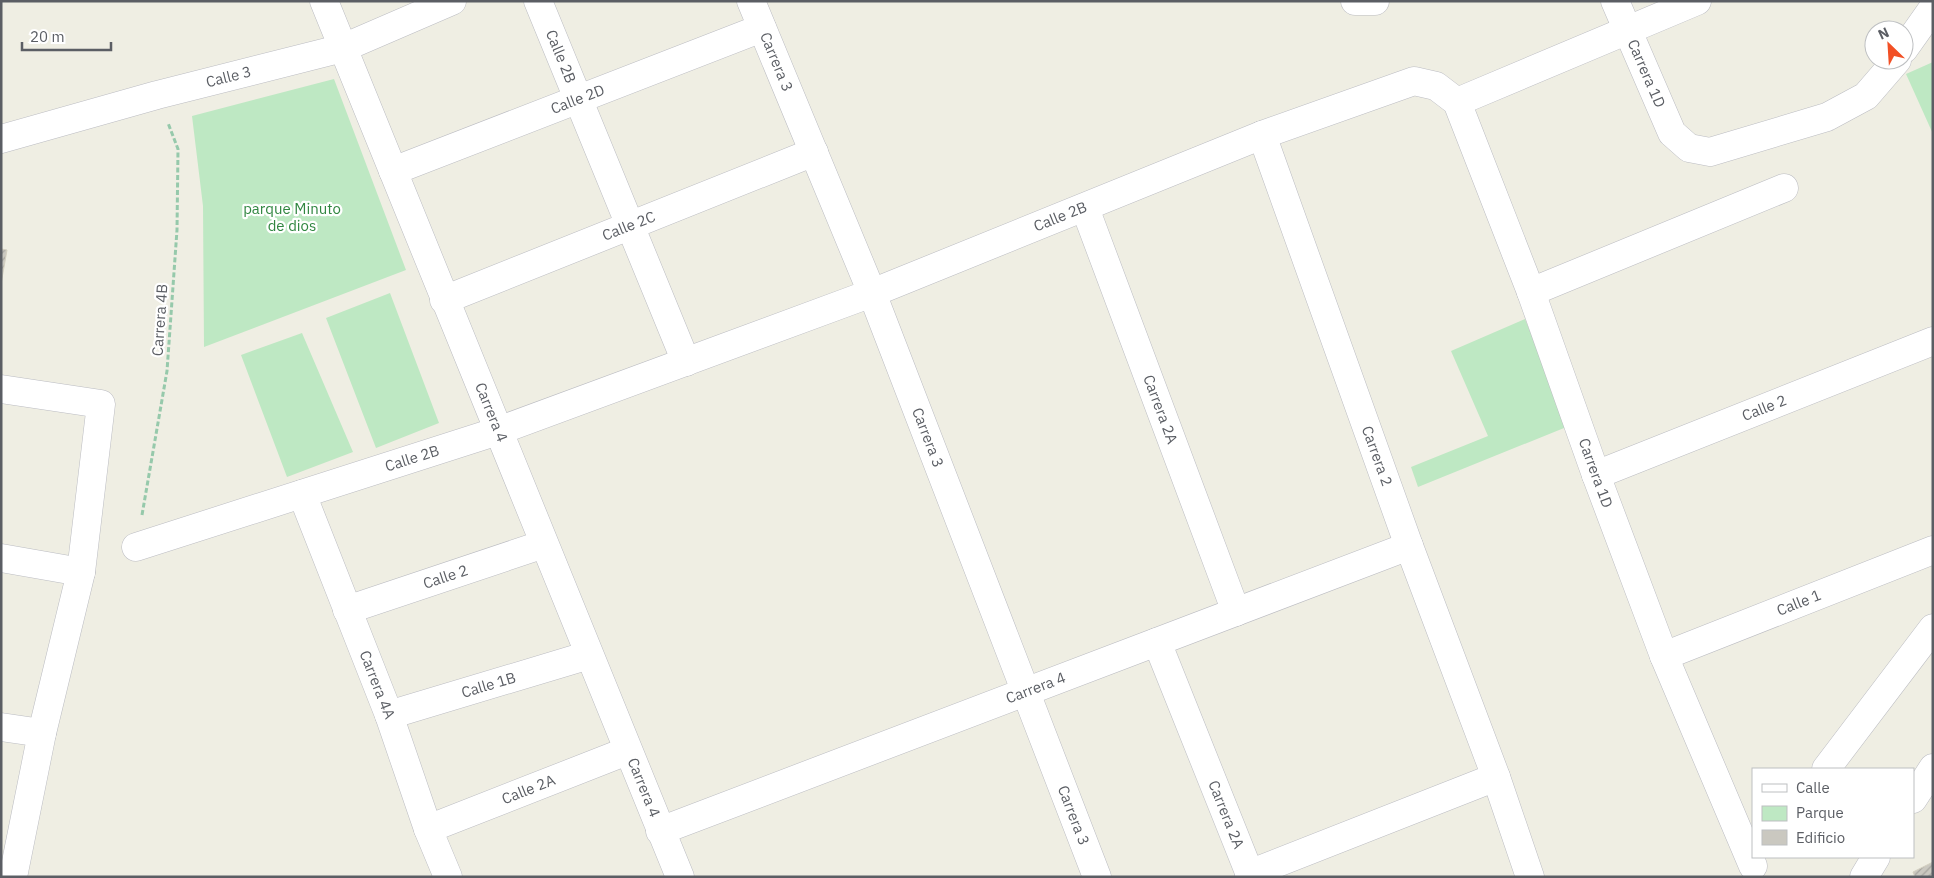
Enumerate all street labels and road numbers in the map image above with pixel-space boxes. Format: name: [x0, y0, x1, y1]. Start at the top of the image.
street label: Calle 2B: [542, 27, 581, 86]
street label: Carrera 3: [756, 29, 797, 94]
street label: Carrera 1D: [1624, 36, 1670, 110]
street label: Calle 3: [204, 62, 253, 91]
street label: Calle 2D: [548, 80, 607, 118]
street label: Calle 2B: [1031, 197, 1090, 236]
street label: Calle 2C: [599, 206, 658, 245]
street label: Carrera 4B: [148, 283, 171, 357]
street label: Carrera 2A: [1139, 372, 1182, 447]
street label: Carrera 4: [471, 380, 512, 445]
street label: Calle 2: [1739, 390, 1789, 425]
street label: Carrera 3: [908, 405, 948, 470]
street label: Carrera 2: [1358, 423, 1397, 489]
street label: Carrera 1D: [1575, 436, 1617, 510]
street label: Calle 2B: [382, 440, 442, 476]
street label: Calle 2: [421, 560, 470, 593]
street label: Calle 1: [1774, 585, 1824, 620]
street label: Carrera 4A: [355, 647, 400, 722]
street label: Calle 1B: [459, 667, 518, 702]
street label: Carrera 4: [1003, 668, 1068, 708]
street label: Carrera 4: [624, 755, 665, 820]
street label: Calle 2A: [499, 770, 558, 808]
street label: Carrera 2A: [1204, 777, 1249, 852]
street label: Carrera 3: [1054, 783, 1094, 848]

